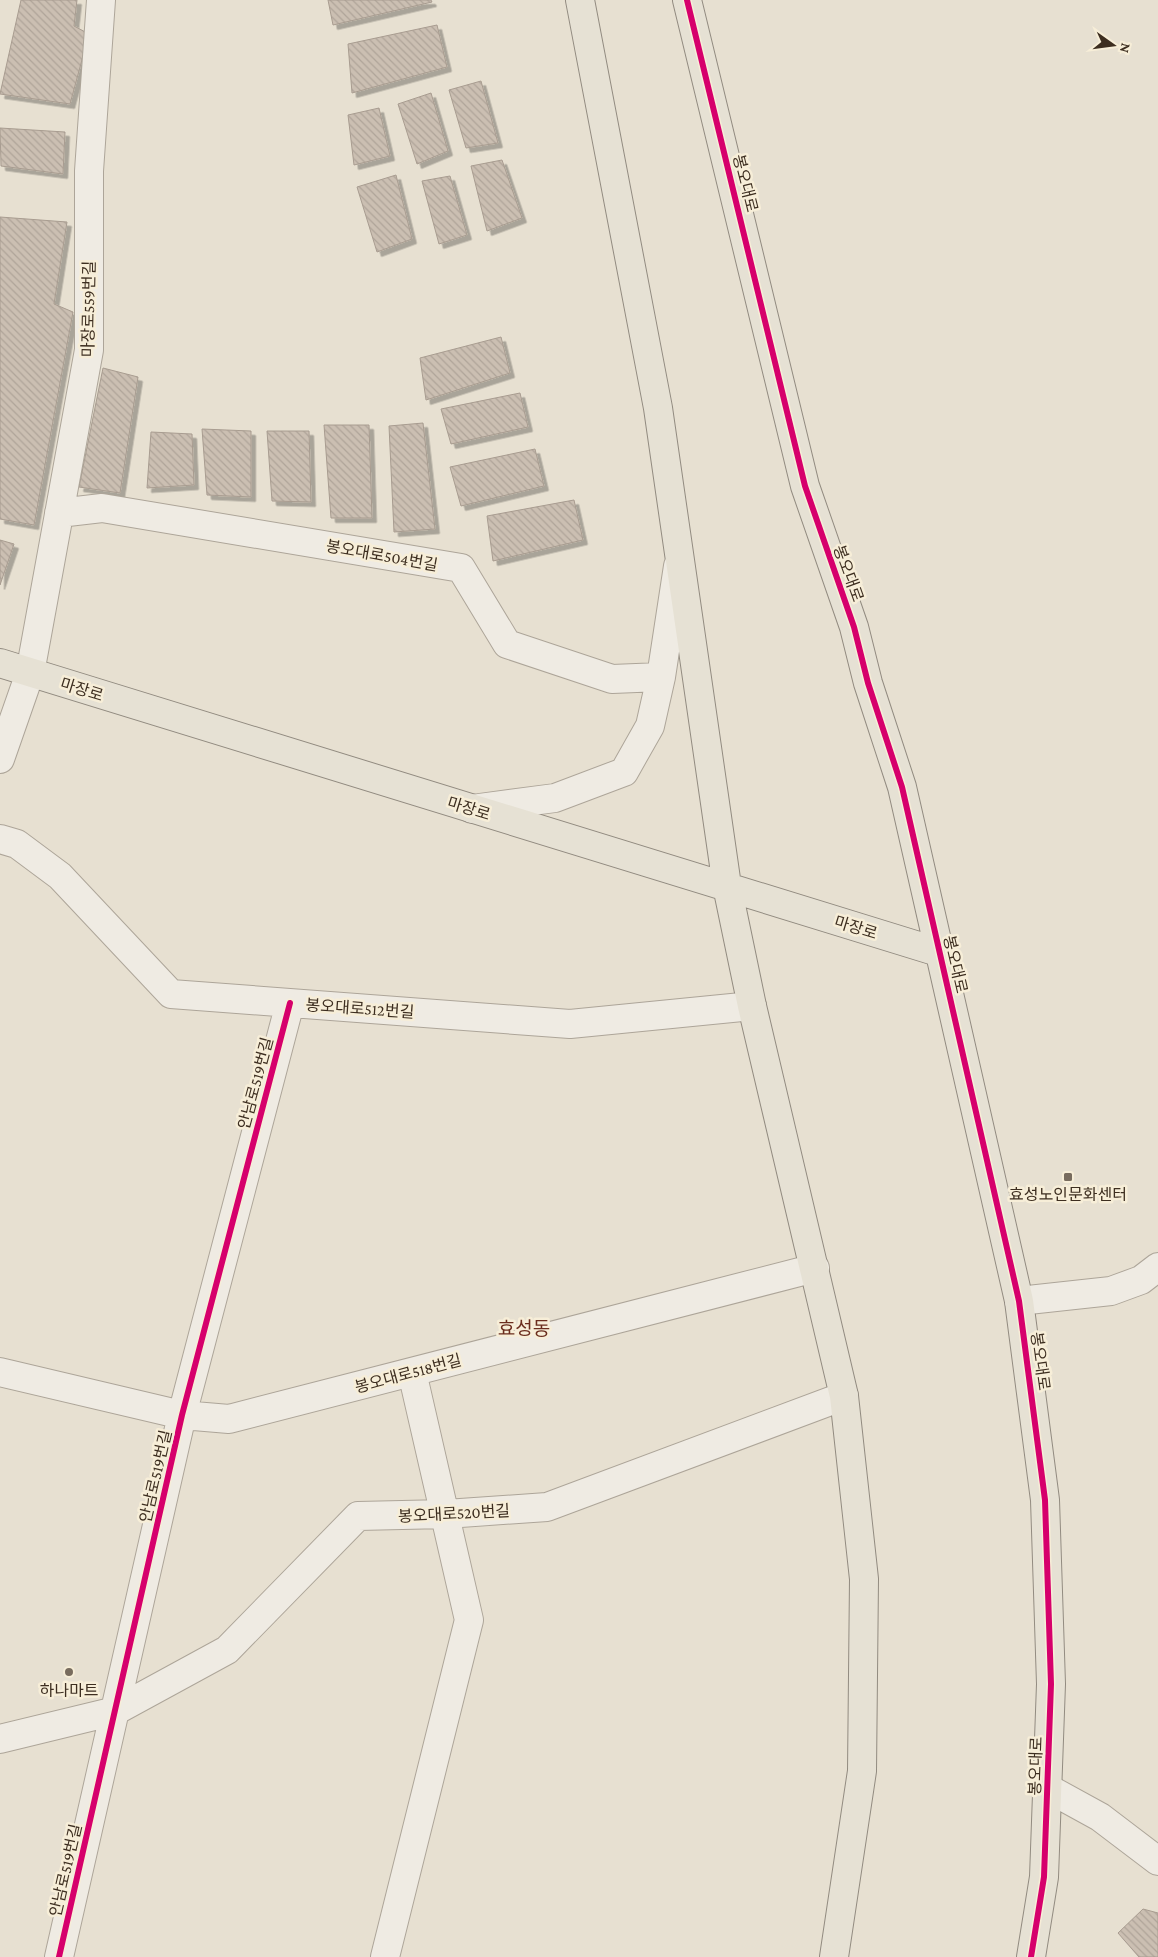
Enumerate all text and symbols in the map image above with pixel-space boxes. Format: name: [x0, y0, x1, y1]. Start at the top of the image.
north arrow: [1088, 20, 1138, 70]
text: N: [1117, 42, 1135, 55]
street label: 봉오대로: [730, 152, 761, 214]
street label: 마장로559번길: [79, 261, 98, 357]
street label: 봉오대로504번길: [325, 537, 439, 574]
street label: 봉오대로: [830, 543, 867, 604]
street label: 마장로: [58, 675, 106, 704]
street label: 마장로: [445, 794, 493, 823]
street label: 마장로: [832, 913, 880, 942]
street label: 봉오대로: [941, 934, 970, 995]
street label: 봉오대로512번길: [305, 996, 415, 1021]
street label: 안남로519번길: [235, 1035, 276, 1131]
marker: 효성노인문화센터: [1062, 1171, 1074, 1183]
place label: 효성노인문화센터: [1009, 1186, 1127, 1203]
district label: 효성동: [498, 1318, 550, 1339]
street label: 봉오대로: [1028, 1331, 1053, 1392]
street label: 봉오대로518번길: [353, 1351, 463, 1396]
street label: 안남로519번길: [137, 1428, 174, 1524]
street label: 봉오대로520번길: [398, 1502, 510, 1525]
marker: 하나마트: [63, 1666, 75, 1678]
place label: 하나마트: [40, 1682, 98, 1699]
street label: 봉오대로: [1026, 1736, 1045, 1796]
street label: 안남로519번길: [47, 1822, 84, 1918]

